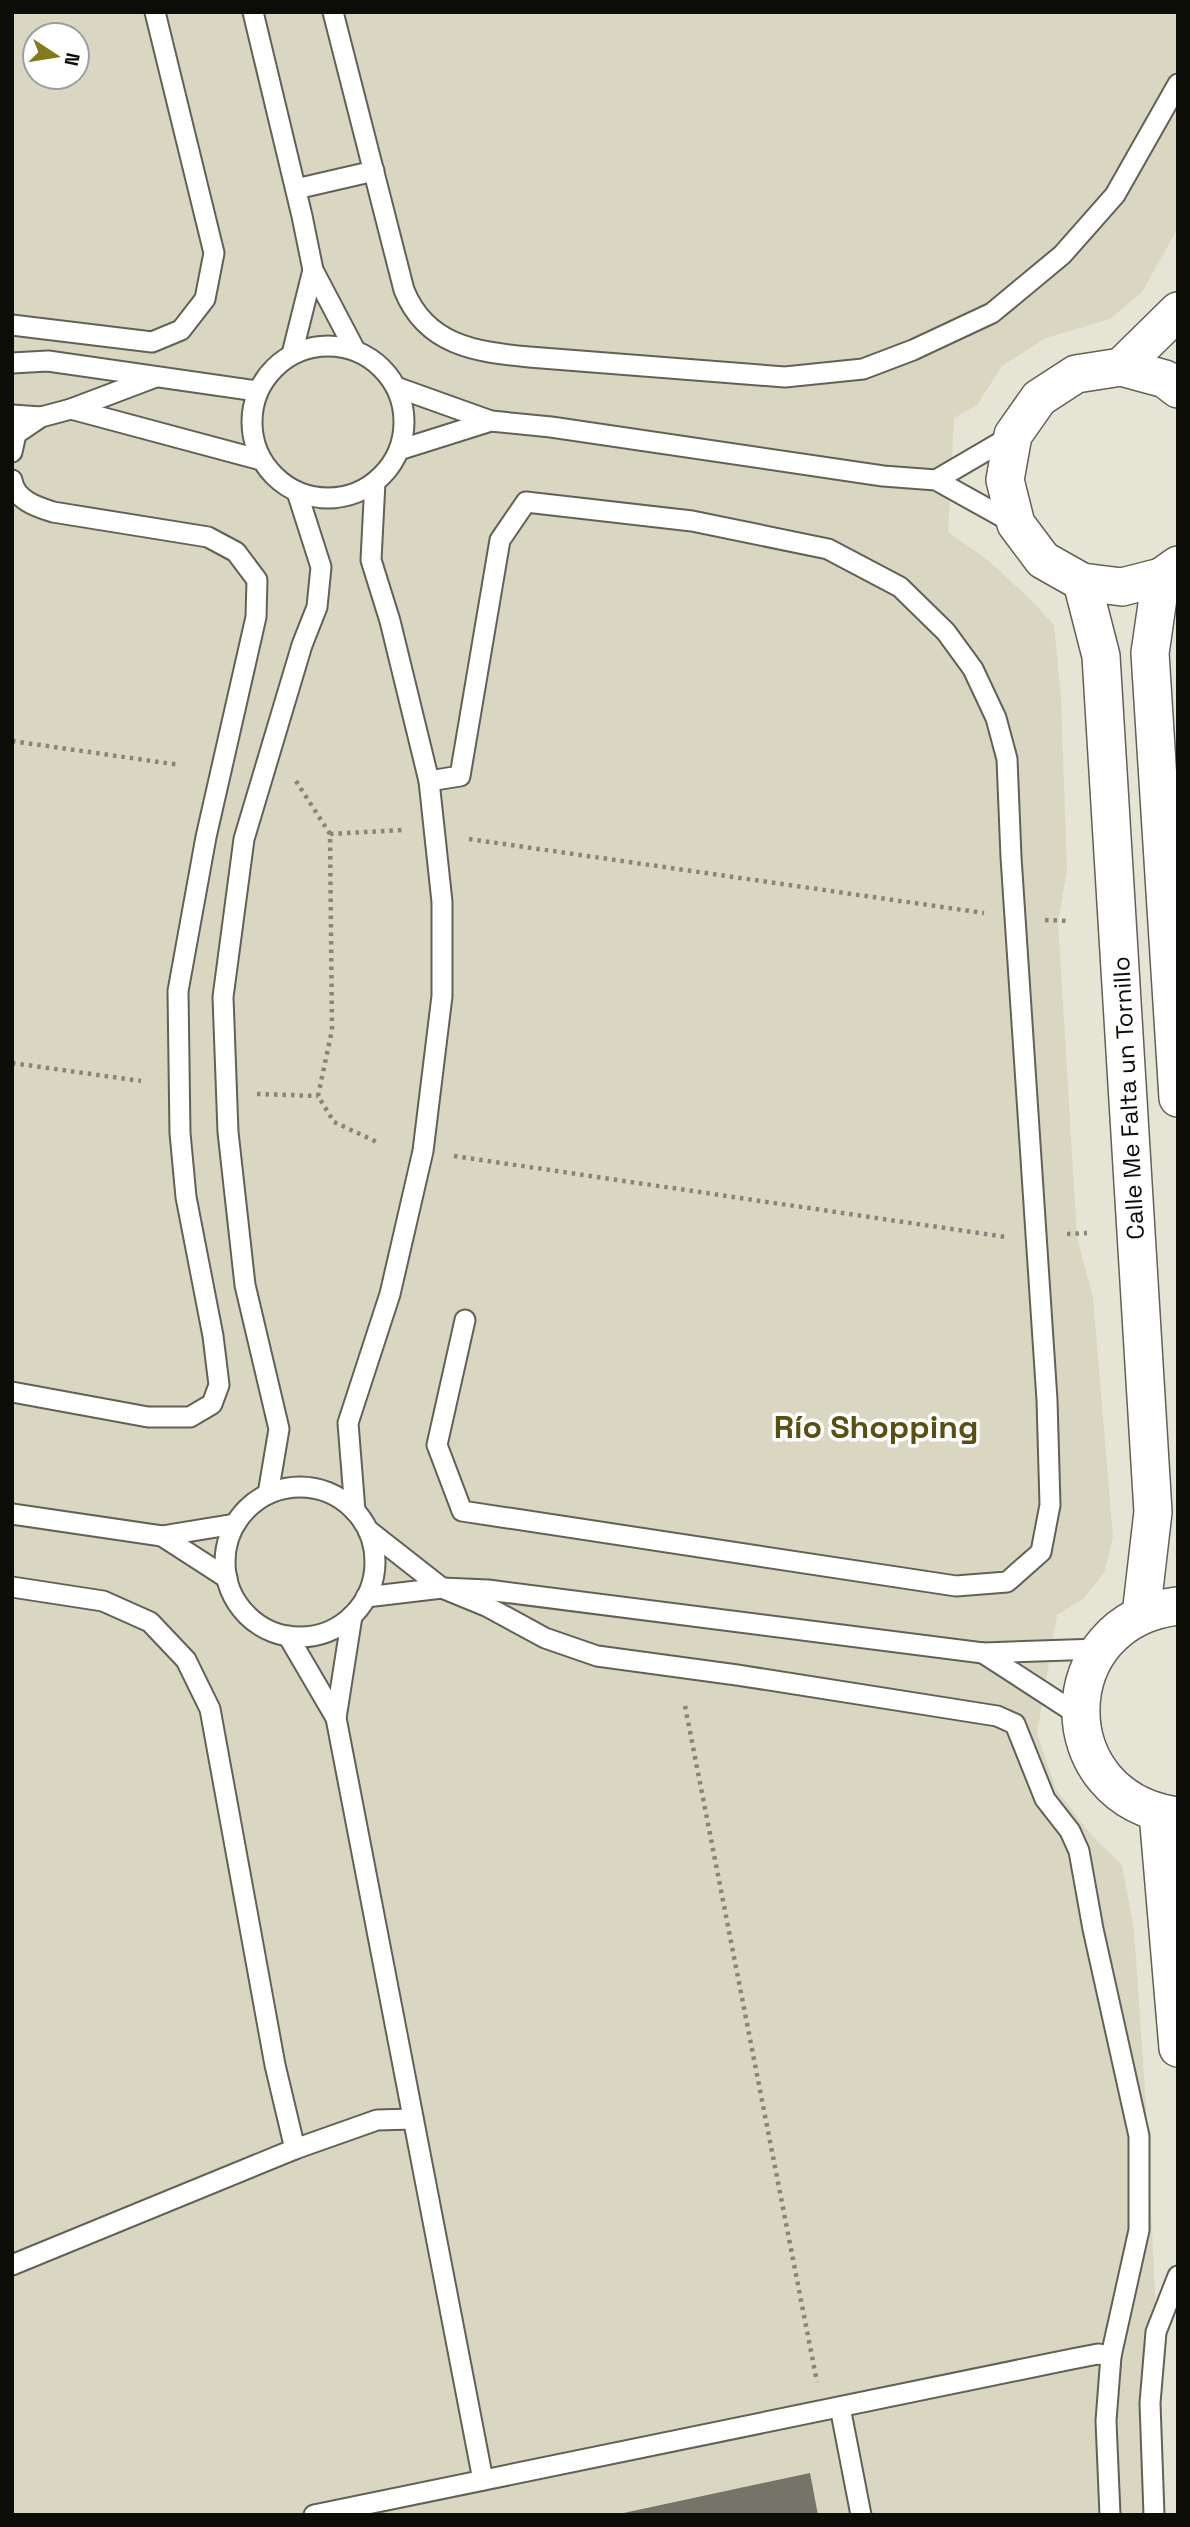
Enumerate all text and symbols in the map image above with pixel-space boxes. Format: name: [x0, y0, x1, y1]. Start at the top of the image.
north arrow: [21, 21, 91, 91]
text: N: [59, 51, 86, 68]
street label: Calle Me Falta un Tornillo: [1105, 956, 1151, 1240]
district label: Río Shopping: [774, 1407, 978, 1447]

